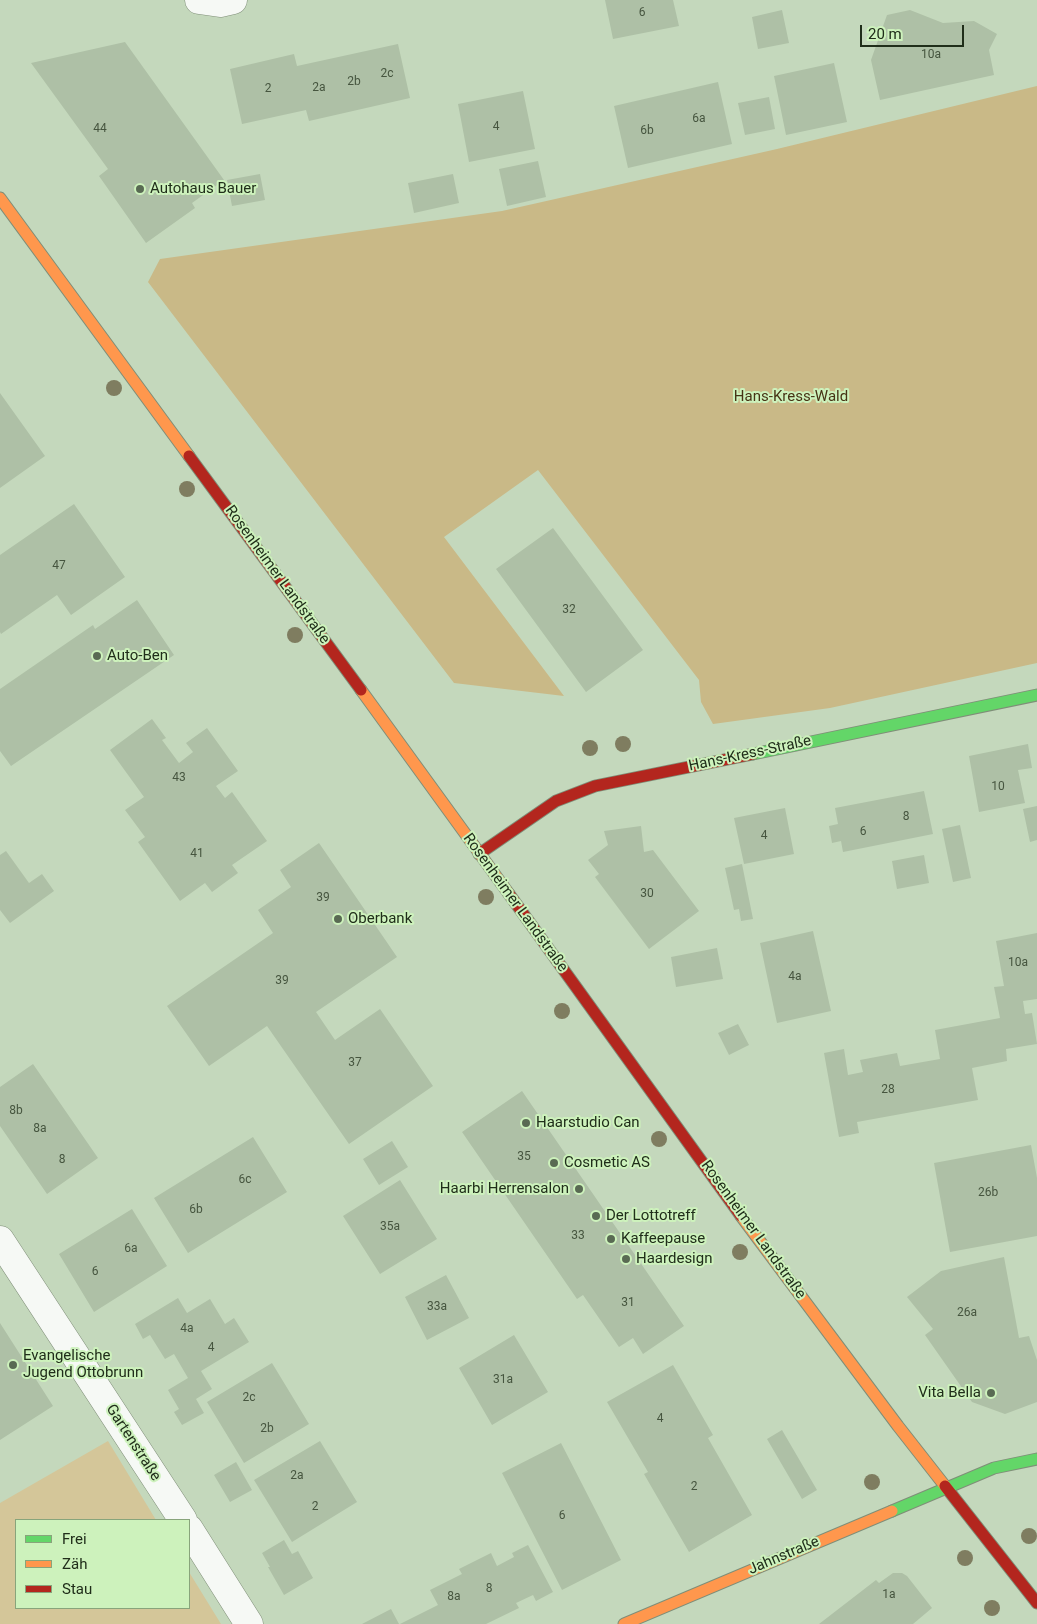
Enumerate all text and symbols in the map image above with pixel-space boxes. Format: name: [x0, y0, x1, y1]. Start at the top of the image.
house number: 6: [639, 6, 645, 20]
scale bar: [862, 15, 966, 47]
text: 20 m: [868, 25, 902, 43]
house number: 10a: [921, 48, 941, 62]
house number: 2c: [380, 67, 394, 81]
house number: 2b: [347, 75, 361, 89]
house number: 2a: [312, 81, 326, 95]
house number: 2: [265, 82, 271, 96]
house number: 6a: [692, 112, 706, 126]
house number: 4: [493, 120, 499, 134]
house number: 44: [93, 122, 107, 136]
house number: 6b: [640, 124, 654, 138]
place label: Autohaus Bauer: [150, 180, 256, 198]
marker: Autohaus Bauer: [134, 183, 146, 195]
park label: Hans-Kress-Wald: [734, 388, 848, 406]
street label: Rosenheimer Landstraße: [221, 502, 333, 648]
house number: 47: [52, 559, 66, 573]
house number: 32: [562, 603, 576, 617]
place label: Auto-Ben: [107, 647, 168, 665]
marker: Auto-Ben: [91, 650, 103, 662]
street label: Hans-Kress-Straße: [687, 732, 813, 776]
house number: 43: [172, 771, 186, 785]
house number: 10: [991, 780, 1005, 794]
house number: 8: [903, 810, 909, 824]
house number: 6: [860, 825, 866, 839]
house number: 4: [761, 829, 767, 843]
street label: Rosenheimer Landstraße: [459, 830, 571, 976]
house number: 41: [190, 847, 204, 861]
house number: 30: [640, 887, 654, 901]
house number: 39: [316, 891, 330, 905]
place label: Oberbank: [348, 910, 412, 928]
marker: Oberbank: [332, 913, 344, 925]
house number: 10a: [1008, 956, 1028, 970]
house number: 4a: [788, 970, 802, 984]
house number: 39: [275, 974, 289, 988]
house number: 37: [348, 1056, 362, 1070]
house number: 28: [881, 1083, 895, 1097]
house number: 8b: [9, 1104, 23, 1118]
place label: Haarstudio Can: [536, 1114, 640, 1132]
marker: Haarstudio Can: [520, 1117, 532, 1129]
house number: 8a: [33, 1122, 47, 1136]
house number: 35: [517, 1150, 531, 1164]
house number: 8: [59, 1153, 65, 1167]
place label: Cosmetic AS: [564, 1154, 650, 1172]
marker: Cosmetic AS: [548, 1157, 560, 1169]
street label: Rosenheimer Landstraße: [697, 1157, 809, 1303]
house number: 6c: [238, 1173, 252, 1187]
place label: Haarbi Herrensalon: [440, 1180, 569, 1198]
marker: Haarbi Herrensalon: [573, 1183, 585, 1195]
house number: 26b: [978, 1186, 998, 1200]
house number: 6b: [189, 1203, 203, 1217]
place label: Der Lottotreff: [606, 1207, 696, 1225]
marker: Der Lottotreff: [590, 1210, 602, 1222]
house number: 35a: [380, 1220, 400, 1234]
house number: 33: [571, 1229, 585, 1243]
place label: Kaffeepause: [621, 1230, 705, 1248]
marker: Kaffeepause: [605, 1233, 617, 1245]
house number: 6a: [124, 1242, 138, 1256]
place label: Haardesign: [636, 1250, 712, 1268]
marker: Haardesign: [620, 1253, 632, 1265]
house number: 6: [92, 1265, 98, 1279]
house number: 31: [621, 1296, 635, 1310]
house number: 33a: [427, 1300, 447, 1314]
house number: 26a: [957, 1306, 977, 1320]
house number: 4a: [180, 1322, 194, 1336]
house number: 4: [208, 1341, 214, 1355]
place label: Evangelische Jugend Ottobrunn: [23, 1347, 143, 1382]
marker: Evangelische Jugend Ottobrunn: [7, 1359, 19, 1371]
house number: 31a: [493, 1373, 513, 1387]
place label: Vita Bella: [918, 1384, 981, 1402]
marker: Vita Bella: [985, 1387, 997, 1399]
house number: 2c: [242, 1391, 256, 1405]
street label: Gartenstraße: [102, 1401, 164, 1485]
house number: 4: [657, 1412, 663, 1426]
house number: 2b: [260, 1422, 274, 1436]
house number: 2a: [290, 1469, 304, 1483]
house number: 2: [691, 1480, 697, 1494]
house number: 2: [312, 1500, 318, 1514]
house number: 6: [559, 1509, 565, 1523]
legend: [15, 1519, 190, 1609]
text: Frei: [62, 1530, 87, 1548]
street label: Jahnstraße: [746, 1533, 822, 1579]
text: Zäh: [62, 1555, 87, 1573]
text: Stau: [62, 1580, 92, 1598]
house number: 8: [486, 1582, 492, 1596]
house number: 1a: [882, 1588, 896, 1602]
house number: 8a: [447, 1590, 461, 1604]

